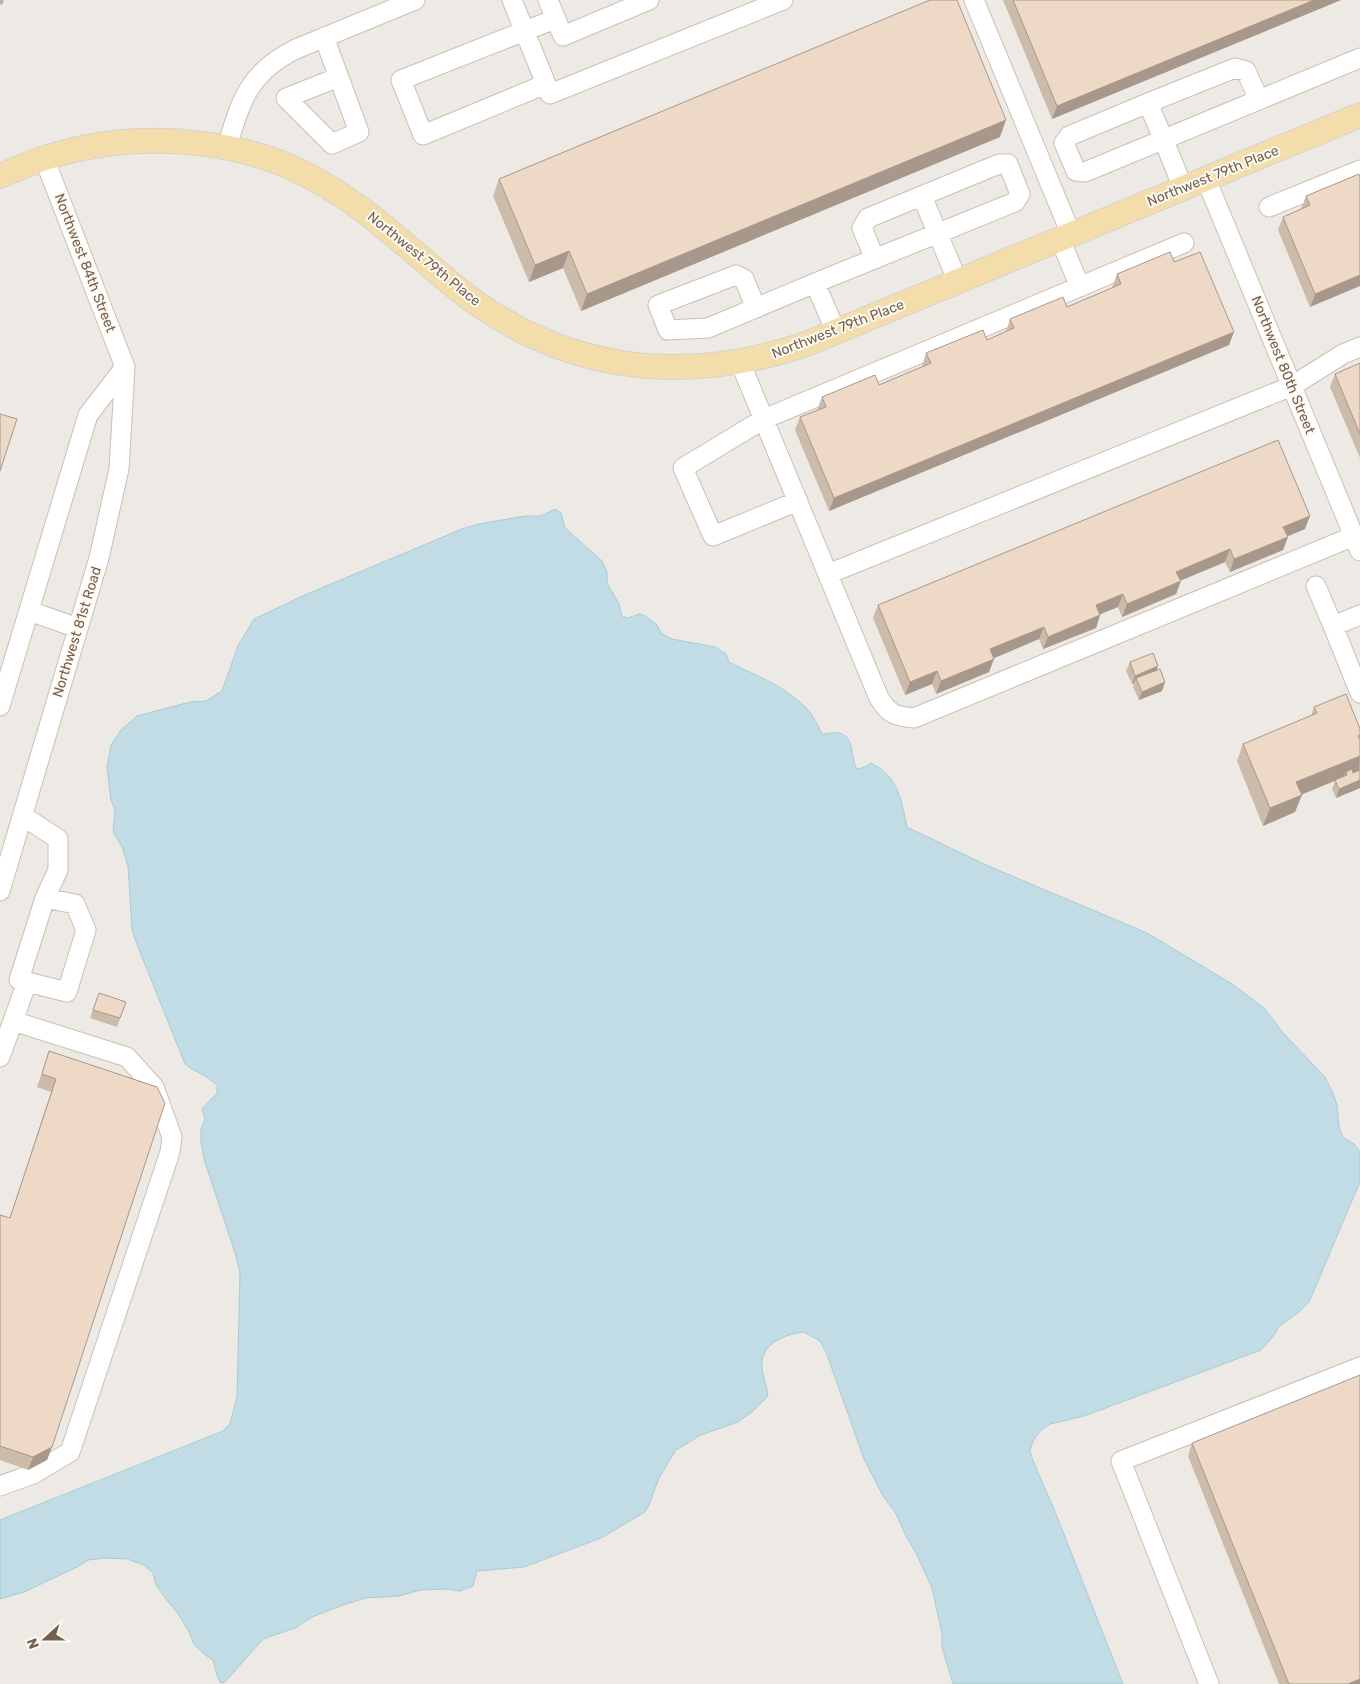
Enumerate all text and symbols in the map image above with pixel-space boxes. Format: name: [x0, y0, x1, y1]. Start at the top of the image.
street label: Northwest 79th Place: [1145, 142, 1281, 210]
street label: Northwest 84th Street: [51, 191, 120, 335]
street label: Northwest 79th Place: [364, 208, 484, 310]
street label: Northwest 80th Street: [1247, 293, 1319, 437]
street label: Northwest 79th Place: [769, 296, 907, 362]
street label: Northwest 81st Road: [49, 564, 105, 700]
north arrow: [20, 1614, 70, 1664]
text: N: [24, 1636, 43, 1651]

